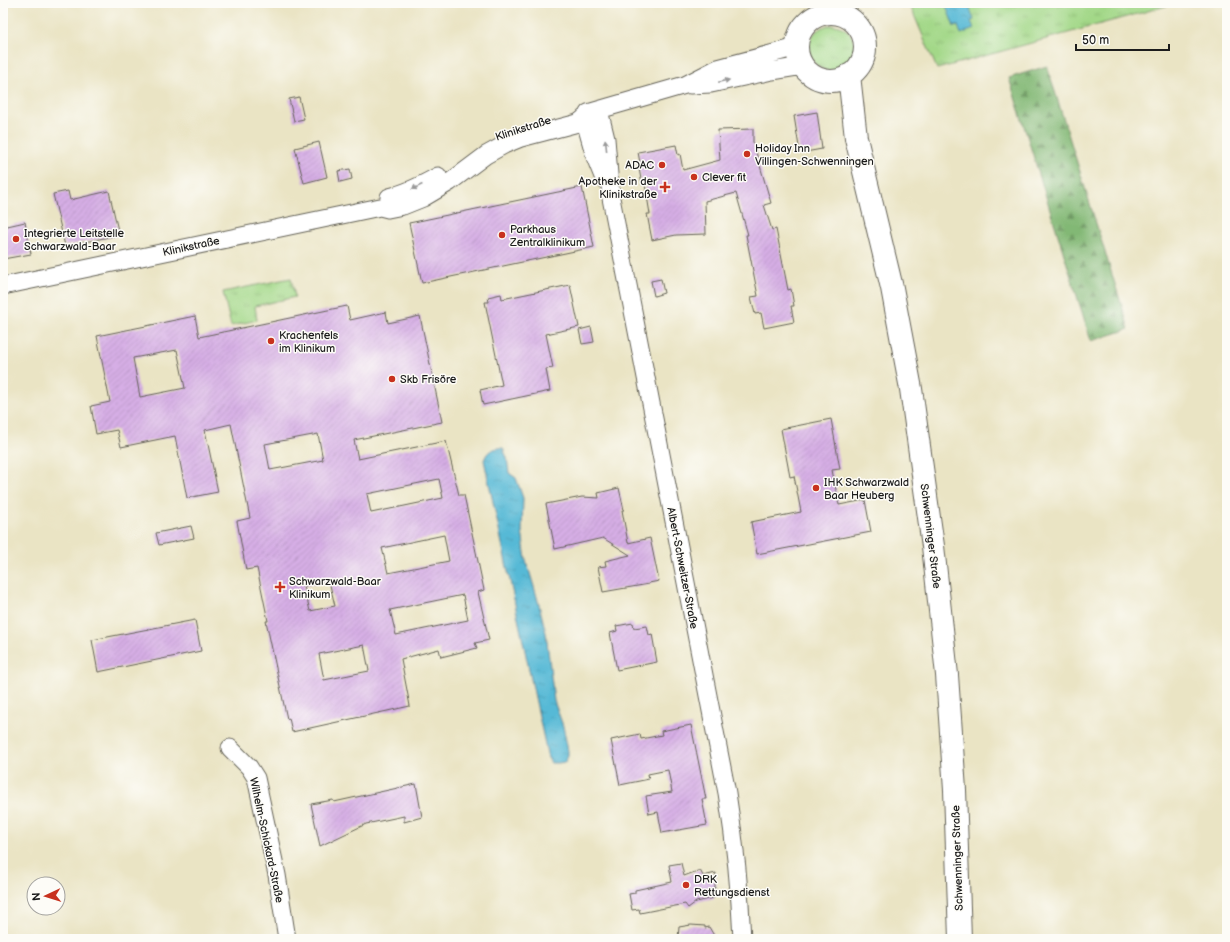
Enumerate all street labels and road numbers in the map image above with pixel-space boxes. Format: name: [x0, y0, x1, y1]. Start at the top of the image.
street label: Klinikstraße: [494, 113, 553, 144]
street label: Klinikstraße: [162, 234, 221, 259]
street label: Schwenninger Straße: [918, 483, 943, 590]
street label: Albert-Schweitzer-Straße: [664, 506, 701, 630]
street label: Wilhelm-Schickard-Straße: [247, 776, 286, 904]
street label: Schwenninger Straße: [949, 804, 966, 911]

